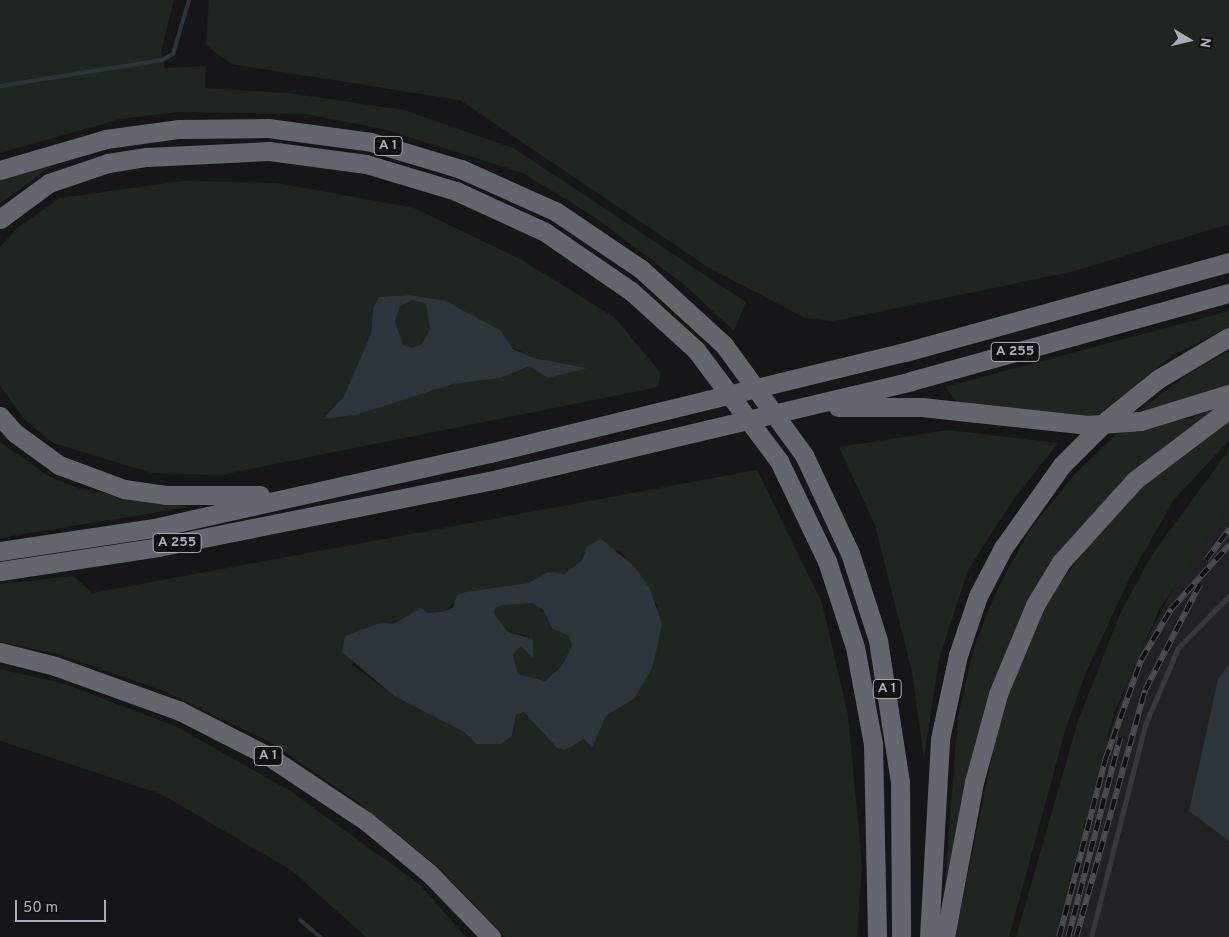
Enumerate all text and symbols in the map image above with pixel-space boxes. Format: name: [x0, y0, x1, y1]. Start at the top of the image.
north arrow: [1164, 15, 1214, 65]
text: N: [1195, 36, 1213, 49]
road number: A 1: [373, 134, 403, 158]
road number: A 255: [990, 341, 1040, 364]
road number: A 255: [152, 532, 202, 554]
road number: A 1: [872, 678, 902, 701]
road number: A 1: [253, 744, 283, 768]
scale bar: [18, 890, 109, 922]
text: 50 m: [23, 899, 58, 918]

